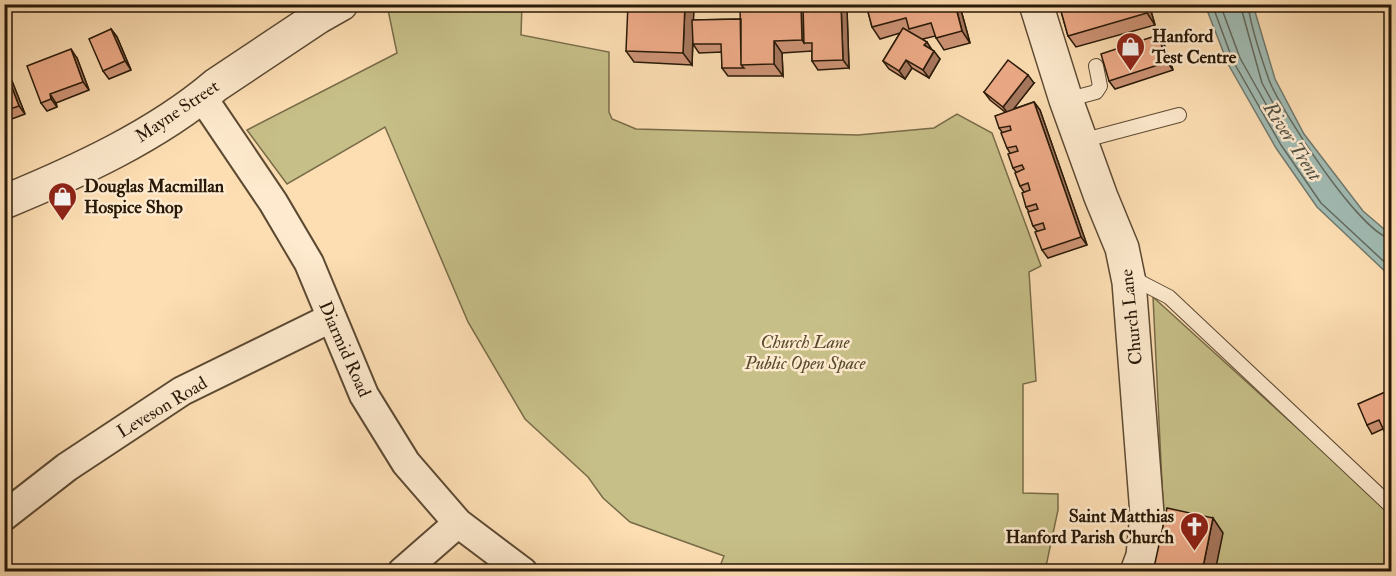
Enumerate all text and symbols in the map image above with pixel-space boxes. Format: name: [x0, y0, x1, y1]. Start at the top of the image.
place label: Hanford Test Centre: [1151, 25, 1237, 69]
shop icon: Hanford Test Centre: [1115, 30, 1147, 72]
street label: Mayne Street: [131, 75, 224, 148]
water label: River Trent: [1257, 96, 1328, 187]
place label: Douglas Macmillan Hospice Shop: [84, 175, 225, 219]
shop icon: Douglas Macmillan Hospice Shop: [47, 180, 79, 222]
street label: Church Lane: [1115, 267, 1148, 366]
street label: Diarmid Road: [313, 298, 376, 401]
park label: Church Lane Public Open Space: [743, 331, 867, 375]
street label: Leveson Road: [113, 371, 212, 443]
place label: Saint Matthias Hanford Parish Church: [1005, 505, 1175, 549]
church icon: Saint Matthias Hanford Parish Church: [1179, 510, 1211, 552]

